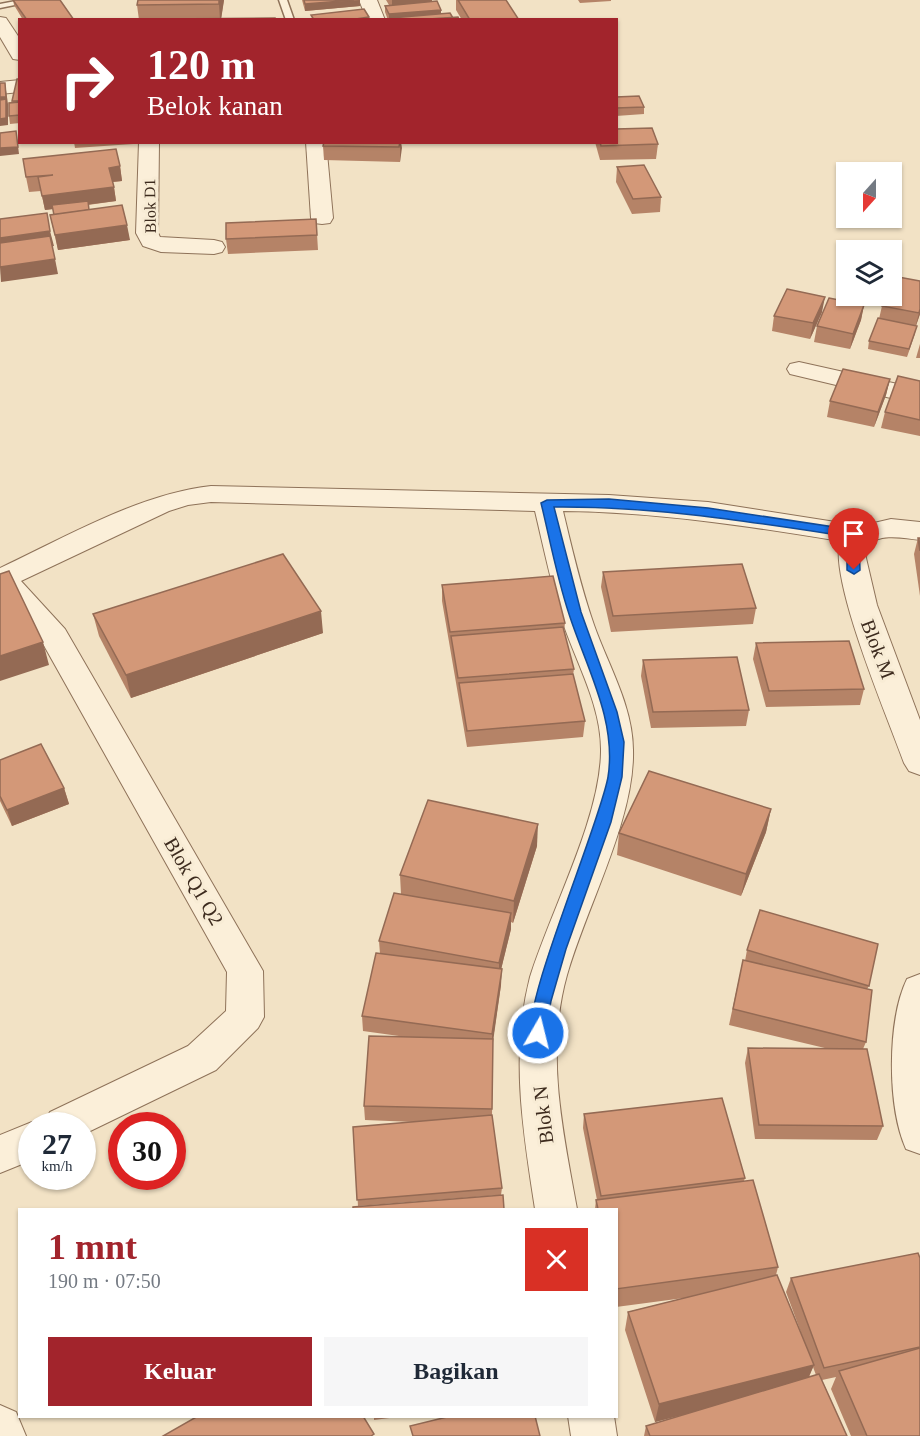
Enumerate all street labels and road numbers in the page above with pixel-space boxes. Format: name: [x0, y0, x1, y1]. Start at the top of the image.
street label: Blok D1: [141, 179, 159, 233]
street label: Blok M: [857, 616, 899, 682]
street label: Blok Q1 Q2: [160, 833, 228, 929]
street label: Blok N: [529, 1085, 557, 1145]

